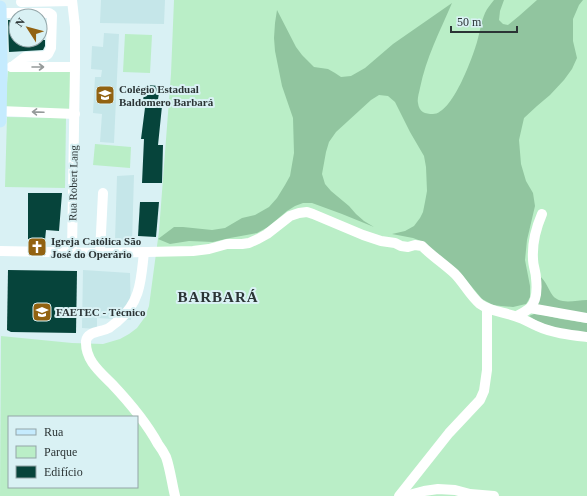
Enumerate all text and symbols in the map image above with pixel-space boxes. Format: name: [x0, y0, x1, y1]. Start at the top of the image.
north arrow: [8, 8, 48, 48]
scale bar: [451, 8, 517, 34]
text: N: [13, 15, 27, 29]
text: 50 m: [457, 15, 482, 29]
one-way arrow: [31, 63, 44, 71]
place label: Colégio Estadual Baldomero Barbará: [119, 83, 214, 108]
school or university icon: Colégio Estadual Baldomero Barbará: [94, 84, 116, 106]
one-way arrow: [32, 109, 45, 116]
street label: Rua Robert Lang: [66, 145, 80, 221]
place label: Igreja Católica São José do Operário: [51, 235, 142, 260]
church icon: Igreja Católica São José do Operário: [26, 236, 48, 258]
district label: BARBARÁ: [177, 289, 259, 305]
school or university icon: FAETEC - Técnico: [31, 301, 53, 323]
place label: FAETEC - Técnico: [56, 306, 146, 318]
legend: [8, 416, 138, 488]
text: Rua: [44, 425, 64, 439]
text: Parque: [44, 445, 77, 459]
text: Edifício: [44, 465, 83, 479]

